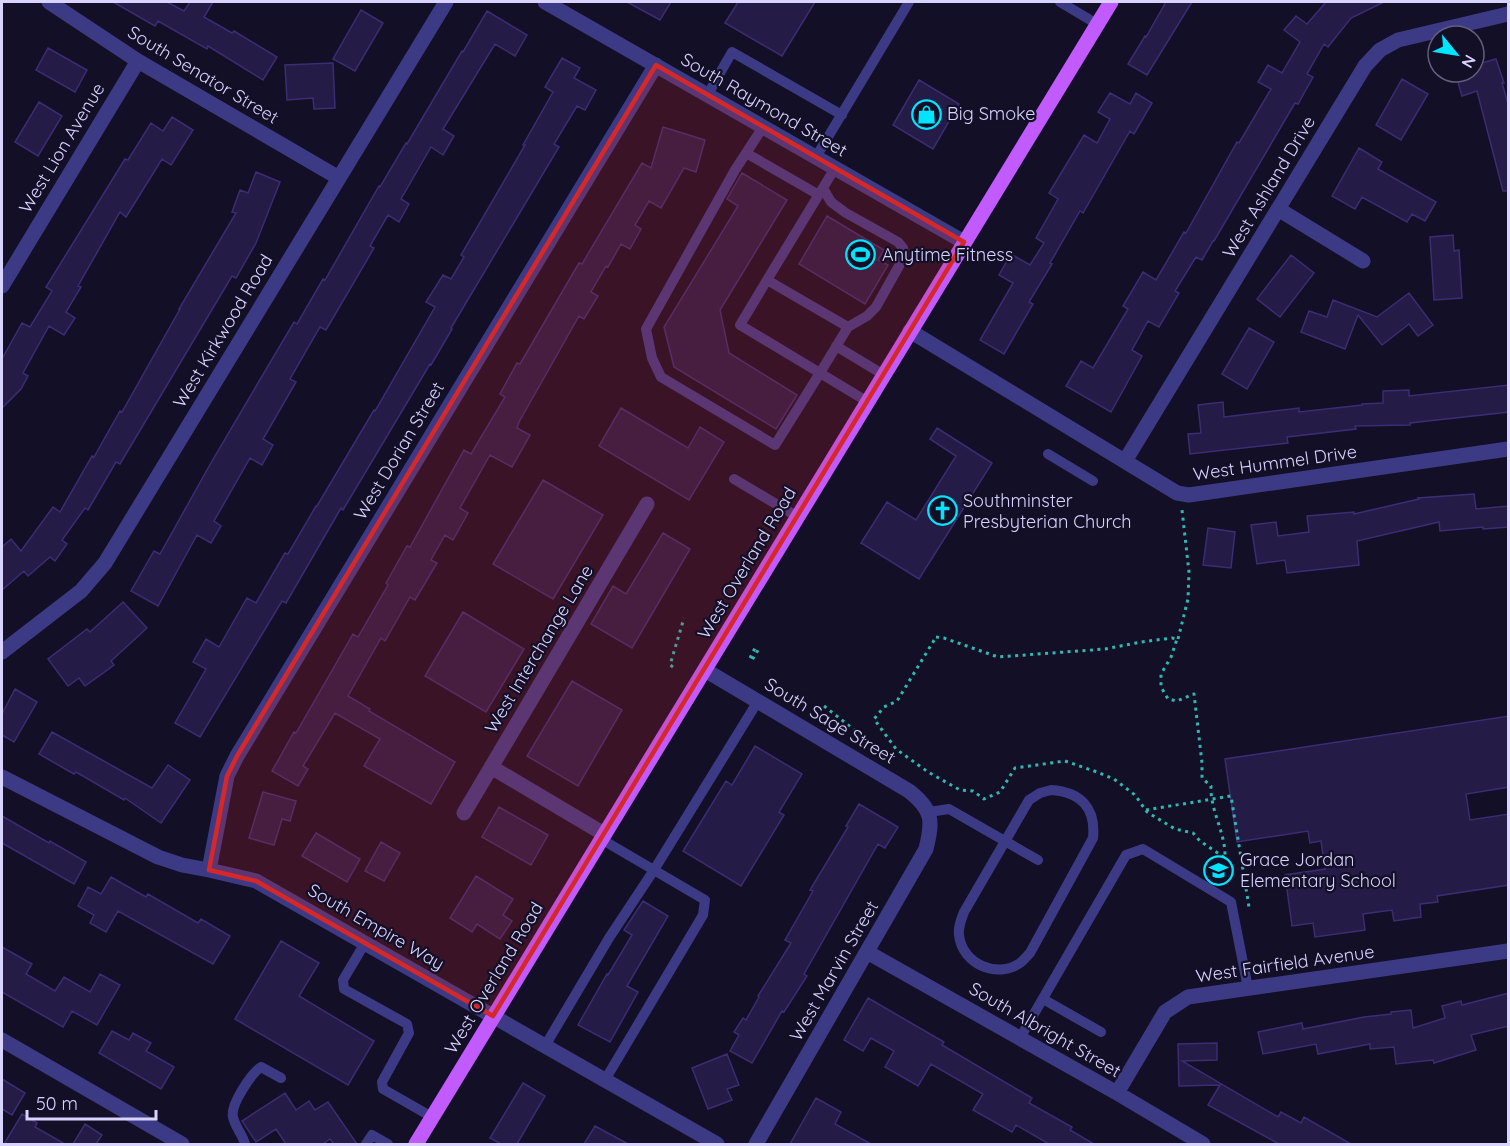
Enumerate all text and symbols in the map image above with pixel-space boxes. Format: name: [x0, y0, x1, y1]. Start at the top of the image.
street label: South Senator Street: [124, 20, 283, 129]
north arrow: [1426, 24, 1486, 84]
street label: South Raymond Street: [677, 47, 852, 162]
text: N: [1457, 51, 1481, 72]
street label: West Lion Avenue: [14, 78, 110, 217]
shop icon: Big Smoke: [910, 98, 942, 130]
place label: Big Smoke: [947, 102, 1036, 125]
street label: West Ashland Drive: [1217, 112, 1320, 262]
sports icon: Anytime Fitness: [845, 239, 877, 271]
place label: Anytime Fitness: [882, 243, 1013, 266]
street label: West Kirkwood Road: [168, 250, 278, 412]
street label: West Dorian Street: [348, 378, 449, 524]
street label: West Hummel Drive: [1191, 440, 1358, 485]
street label: West Overland Road: [692, 483, 801, 643]
place label: Southminster Presbyterian Church: [963, 489, 1132, 533]
church icon: Southminster Presbyterian Church: [926, 495, 958, 527]
street label: West Interchange Lane: [479, 560, 598, 737]
street label: South Sage Street: [761, 672, 900, 769]
place label: Grace Jordan Elementary School: [1240, 848, 1396, 892]
school or university icon: Grace Jordan Elementary School: [1203, 854, 1235, 886]
street label: South Empire Way: [304, 878, 449, 975]
street label: West Marvin Street: [784, 896, 883, 1045]
street label: West Overland Road: [439, 898, 548, 1058]
street label: West Fairfield Avenue: [1194, 940, 1376, 987]
street label: South Albright Street: [965, 977, 1125, 1082]
scale bar: [27, 1083, 156, 1121]
text: 50 m: [36, 1092, 78, 1115]

